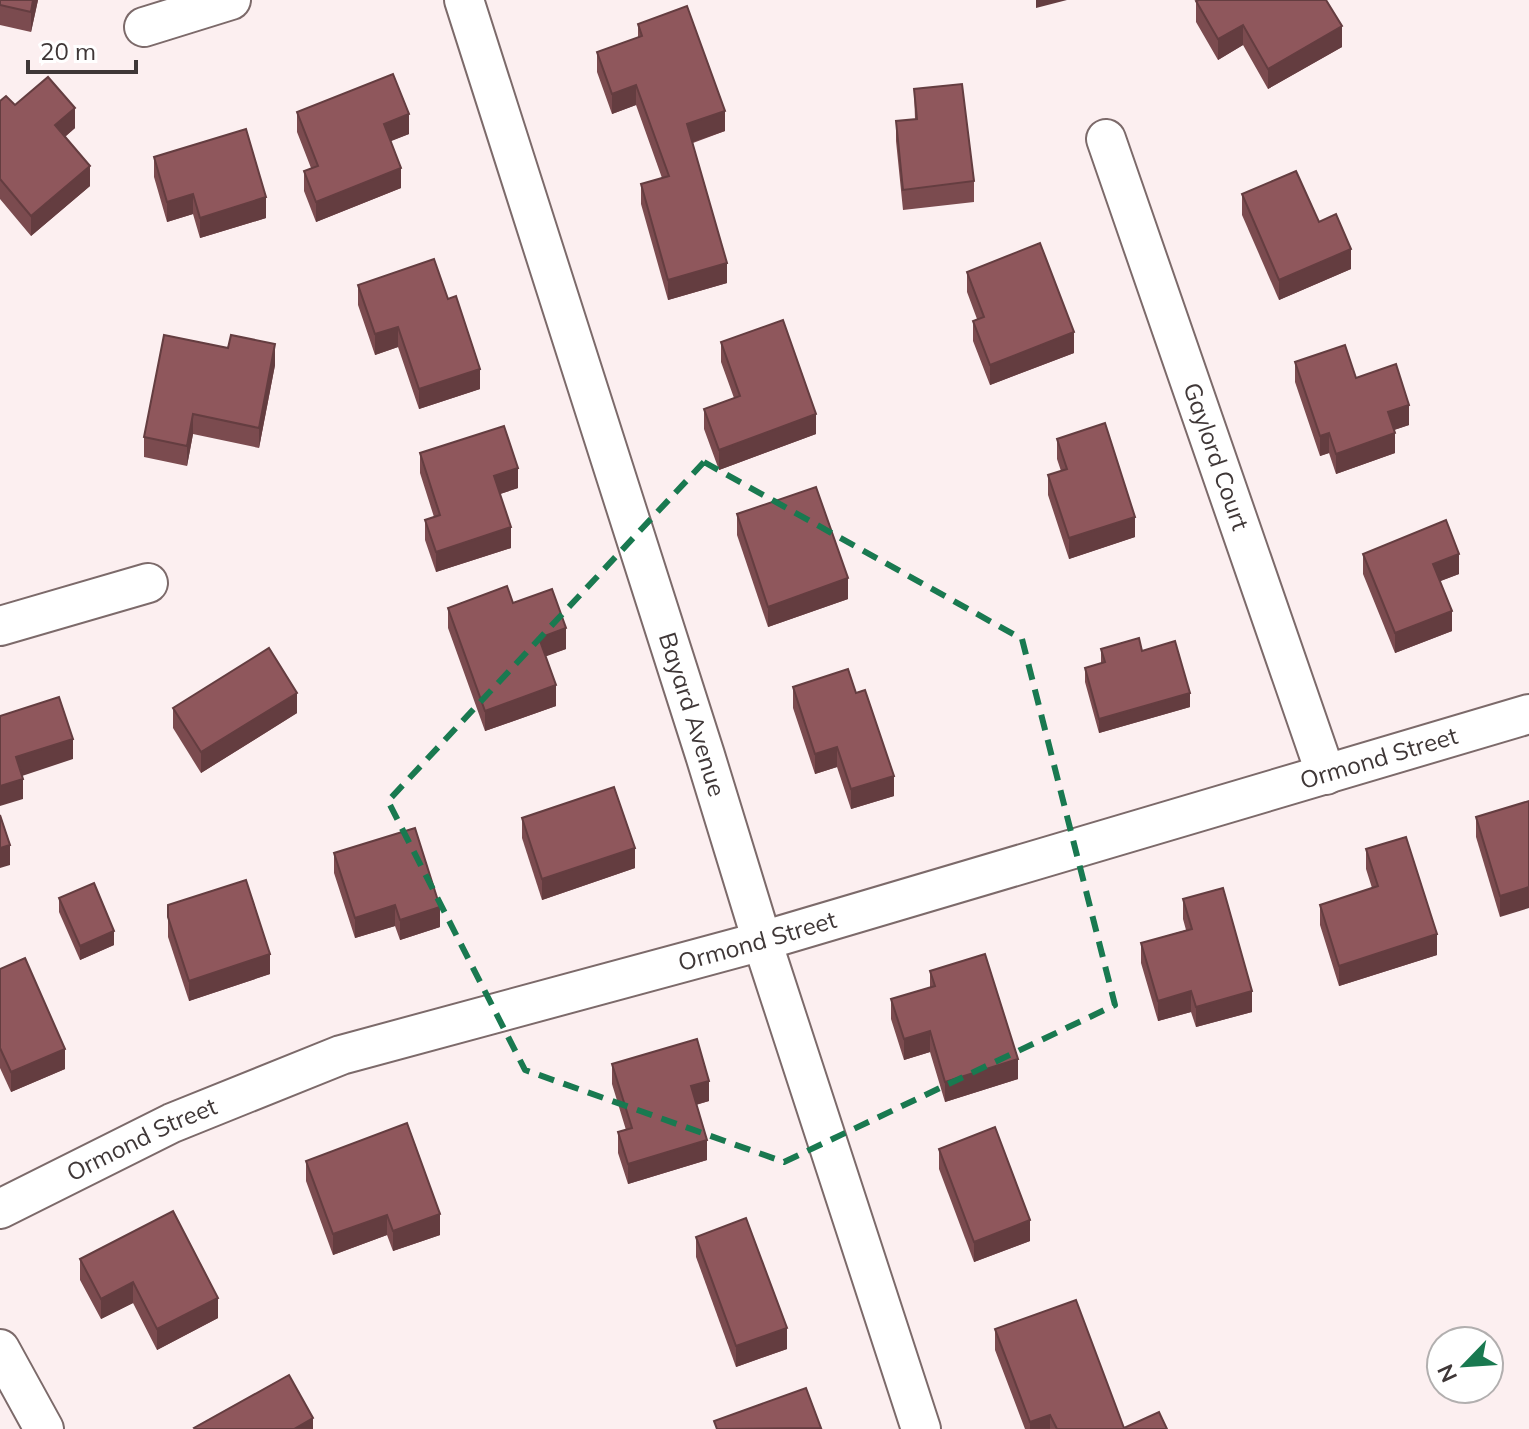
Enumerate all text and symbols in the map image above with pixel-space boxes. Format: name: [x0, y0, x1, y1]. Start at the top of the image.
scale bar: [28, 24, 136, 74]
text: 20 m: [40, 36, 96, 66]
street label: Gaylord Court: [1177, 378, 1256, 534]
street label: Bayard Avenue: [653, 628, 733, 800]
street label: Ormond Street: [1296, 720, 1461, 795]
street label: Ormond Street: [675, 904, 840, 977]
street label: Ormond Street: [61, 1091, 221, 1187]
north arrow: [1425, 1325, 1505, 1405]
text: N: [1431, 1360, 1463, 1387]

